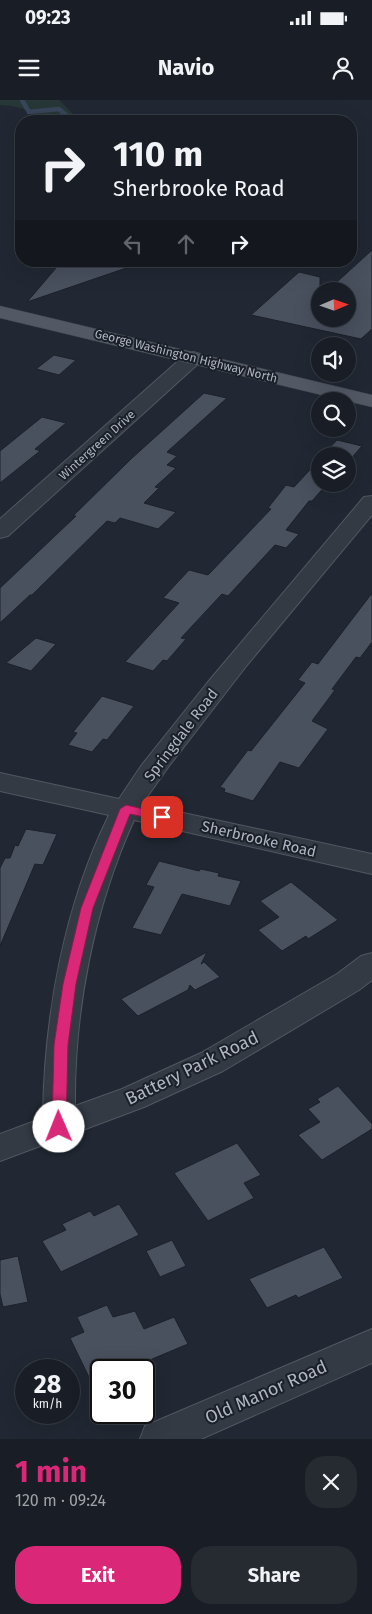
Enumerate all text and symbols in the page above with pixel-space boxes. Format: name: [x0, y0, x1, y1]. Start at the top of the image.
text: 09:23: [25, 6, 71, 29]
icon: menu: [15, 54, 43, 82]
text: Navio: [158, 54, 214, 81]
icon: person: [329, 54, 357, 82]
text: 110 m: [113, 133, 203, 175]
icon: right: [30, 135, 95, 200]
text: Sherbrooke Road: [113, 175, 285, 202]
icon: left: [119, 230, 147, 258]
icon: ahead: [172, 230, 200, 258]
icon: right: [225, 230, 253, 258]
north arrow: [311, 282, 356, 328]
map controls: [311, 282, 356, 492]
street label: George Washington Highway North: [93, 326, 279, 386]
button: sound: [311, 337, 356, 382]
button: search: [311, 392, 356, 437]
street label: Wintergreen Drive: [56, 407, 138, 483]
button: layers: [311, 447, 356, 492]
street label: Springdale Road: [140, 685, 222, 785]
pin: [141, 796, 183, 838]
icon: arrive: [148, 803, 176, 831]
street label: Sherbrooke Road: [200, 817, 318, 861]
street label: Battery Park Road: [122, 1026, 262, 1110]
position arrow: [32, 1100, 84, 1152]
street label: Old Manor Road: [202, 1355, 330, 1429]
speed limit sign: 30: [90, 1359, 155, 1424]
text: 28: [34, 1370, 61, 1400]
text: km/h: [33, 1397, 62, 1411]
text: 1 min: [15, 1454, 87, 1490]
button: close: [305, 1456, 357, 1508]
text: 120 m · 09:24: [15, 1491, 106, 1510]
button: Exit: [15, 1546, 181, 1604]
button: Share: [191, 1546, 357, 1604]

